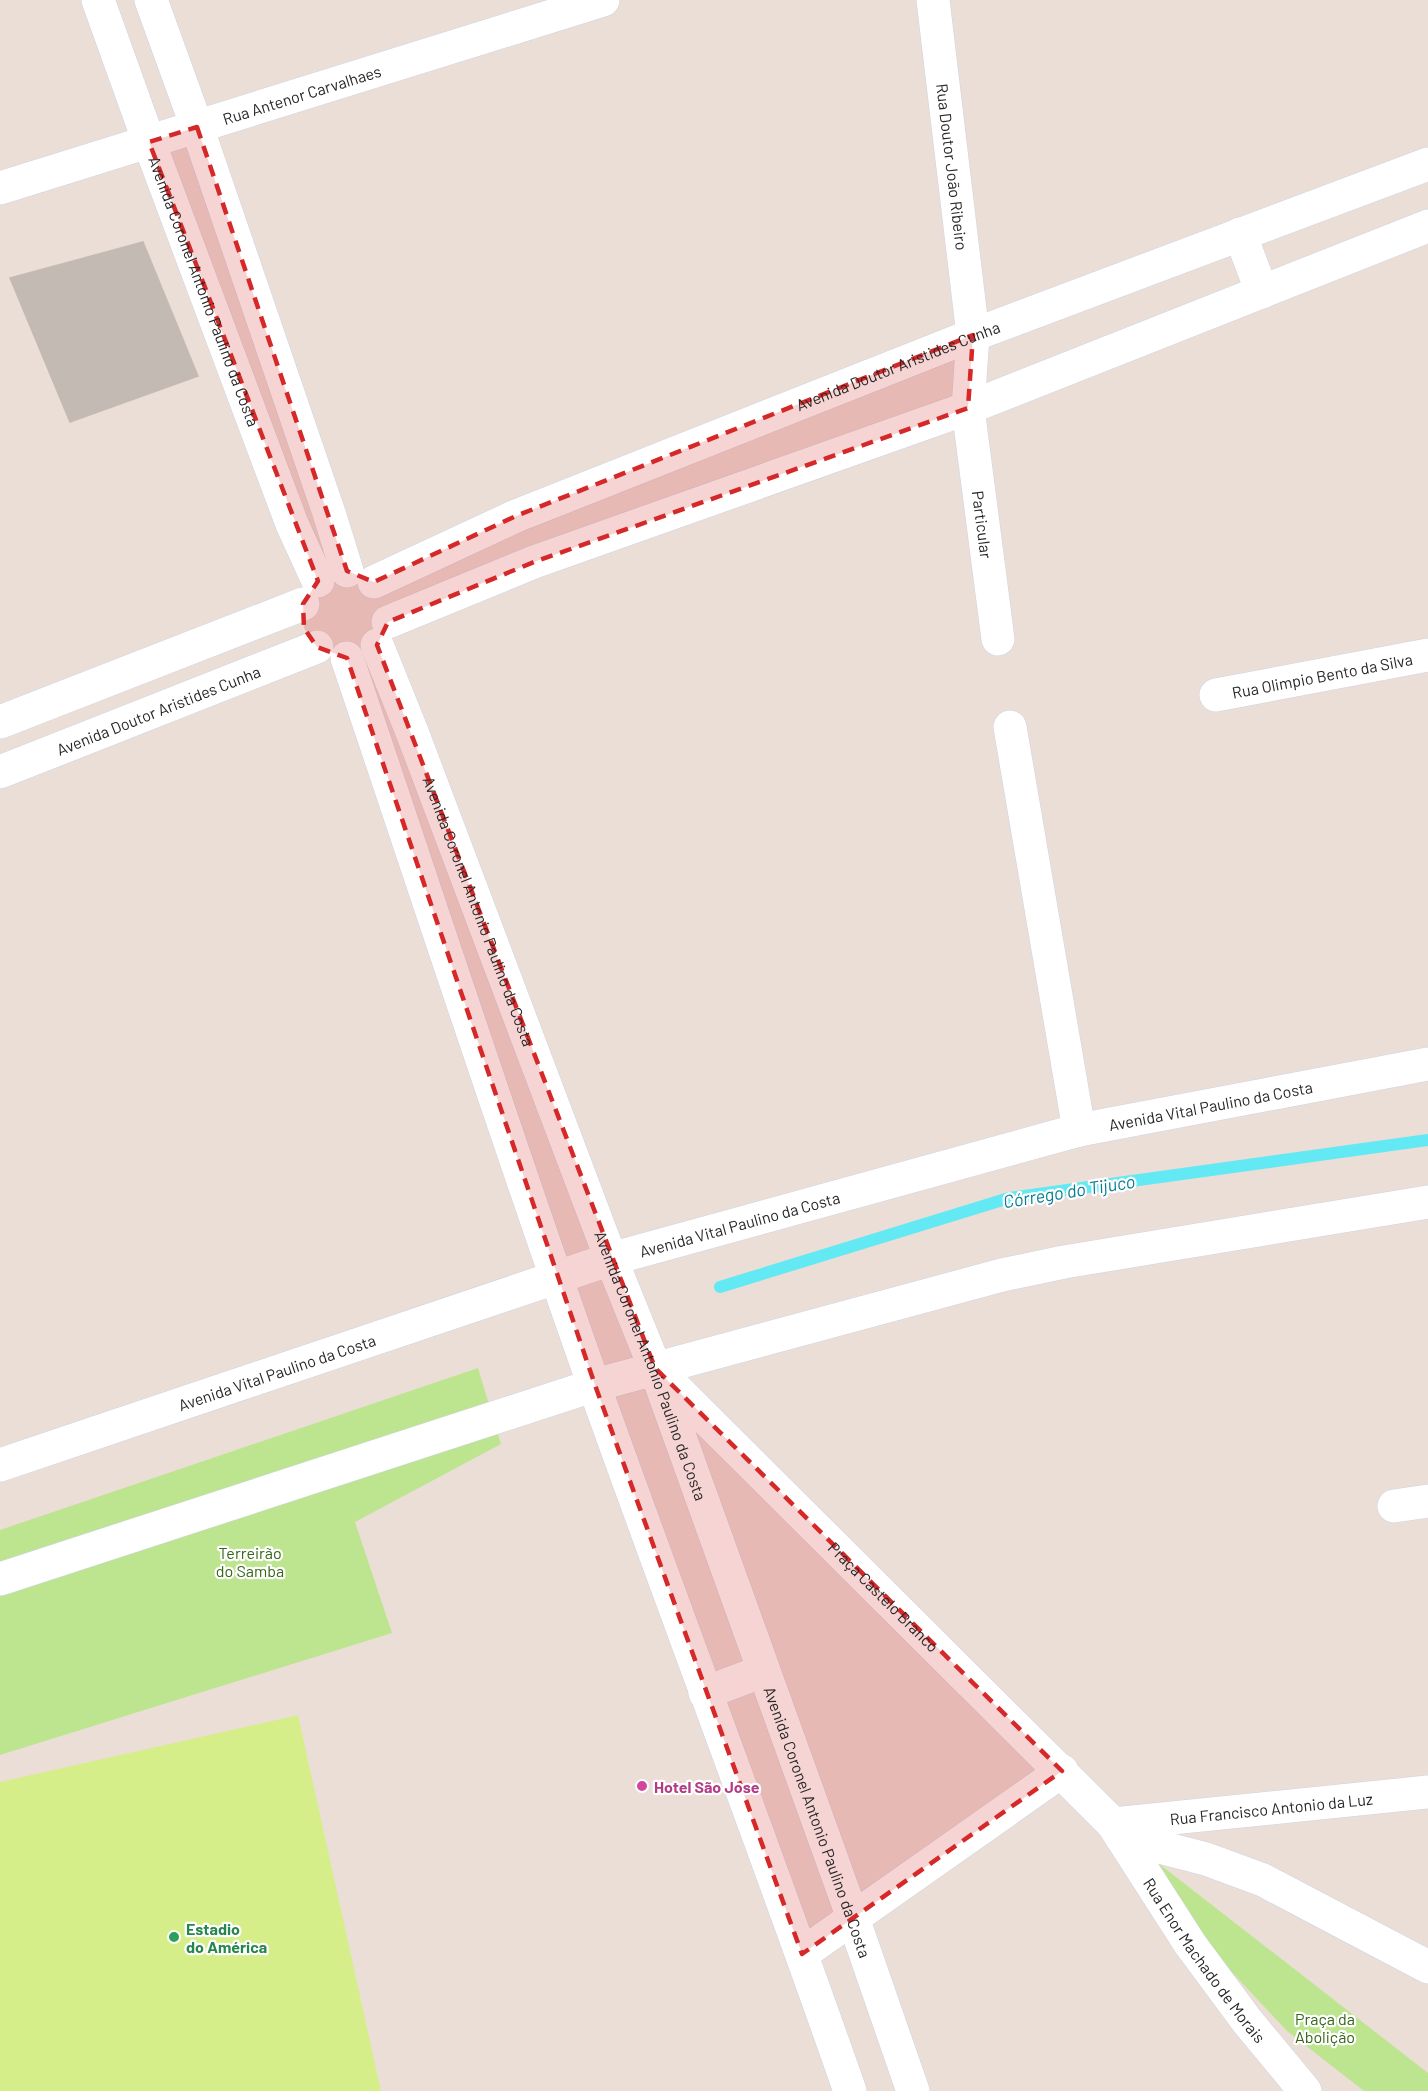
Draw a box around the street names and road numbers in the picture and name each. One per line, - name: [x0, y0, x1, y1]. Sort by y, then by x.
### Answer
- street label: Rua Antenor Carvalhaes: [220, 60, 383, 128]
- street label: Rua Doutor João Ribeiro: [934, 82, 972, 251]
- street label: Avenida Coronel Antonio Paulino da Costa: [146, 153, 264, 429]
- street label: Avenida Doutor Aristides Cunha: [793, 316, 1002, 414]
- street label: Particular: [969, 489, 997, 560]
- street label: Rua Olimpio Bento da Silva: [1230, 649, 1414, 701]
- street label: Avenida Doutor Aristides Cunha: [53, 661, 263, 758]
- street label: Avenida Coronel Antonio Paulino da Costa: [420, 773, 539, 1048]
- street label: Avenida Vital Paulino da Costa: [1107, 1077, 1314, 1134]
- street label: Avenida Vital Paulino da Costa: [637, 1187, 842, 1260]
- street label: Avenida Coronel Antonio Paulino da Costa: [592, 1228, 711, 1503]
- street label: Avenida Vital Paulino da Costa: [176, 1330, 378, 1414]
- street label: Praça Castelo Branco: [825, 1537, 943, 1655]
- street label: Avenida Coronel Antonio Paulino da Costa: [761, 1684, 875, 1960]
- street label: Rua Francisco Antonio da Luz: [1169, 1788, 1374, 1828]
- street label: Rua Enor Machado de Morais: [1140, 1874, 1270, 2046]

